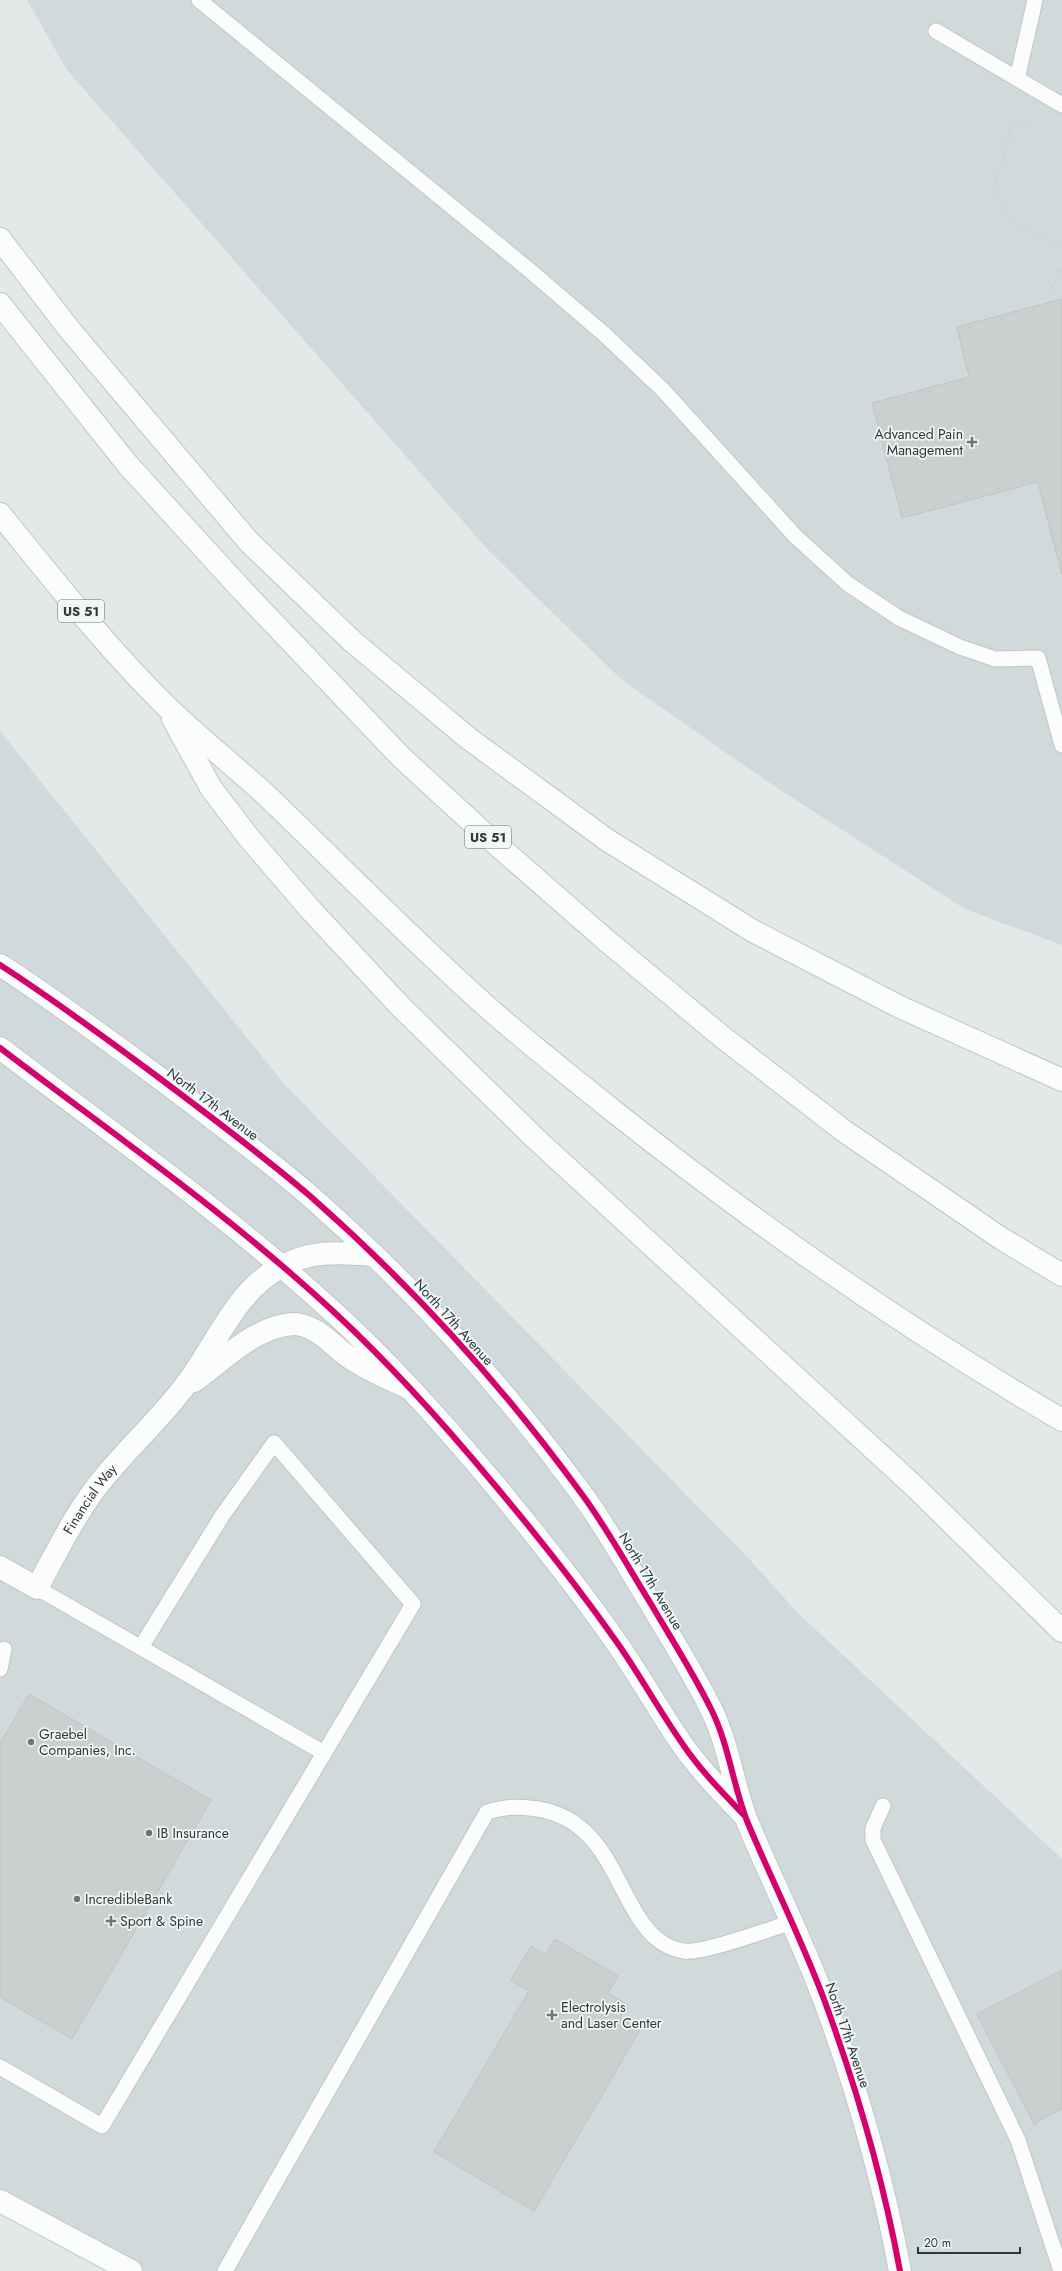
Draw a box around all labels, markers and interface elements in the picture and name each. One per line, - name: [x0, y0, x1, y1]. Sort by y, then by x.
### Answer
- place label: Advanced Pain Management: [874, 424, 964, 460]
- marker: Advanced Pain Management: [966, 436, 978, 448]
- road number: US 51: [58, 600, 104, 622]
- road number: US 51: [465, 826, 511, 848]
- street label: North 17th Avenue: [163, 1063, 263, 1145]
- street label: North 17th Avenue: [410, 1274, 498, 1370]
- street label: Financial Way: [58, 1459, 122, 1538]
- street label: North 17th Avenue: [614, 1529, 688, 1633]
- place label: Graebel Companies, Inc.: [39, 1724, 136, 1760]
- marker: Graebel Companies, Inc.: [26, 1737, 36, 1747]
- place label: IB Insurance: [157, 1823, 229, 1843]
- marker: IB Insurance: [144, 1828, 154, 1838]
- place label: IncredibleBank: [85, 1889, 173, 1909]
- marker: IncredibleBank: [72, 1894, 82, 1904]
- place label: Sport & Spine: [120, 1911, 203, 1931]
- marker: Sport & Spine: [105, 1915, 117, 1927]
- street label: North 17th Avenue: [821, 1980, 875, 2090]
- place label: Electrolysis and Laser Center: [561, 1997, 662, 2033]
- marker: Electrolysis and Laser Center: [546, 2009, 558, 2021]
- scale bar: [918, 2229, 1020, 2255]
- text: 20 m: [924, 2234, 951, 2252]

